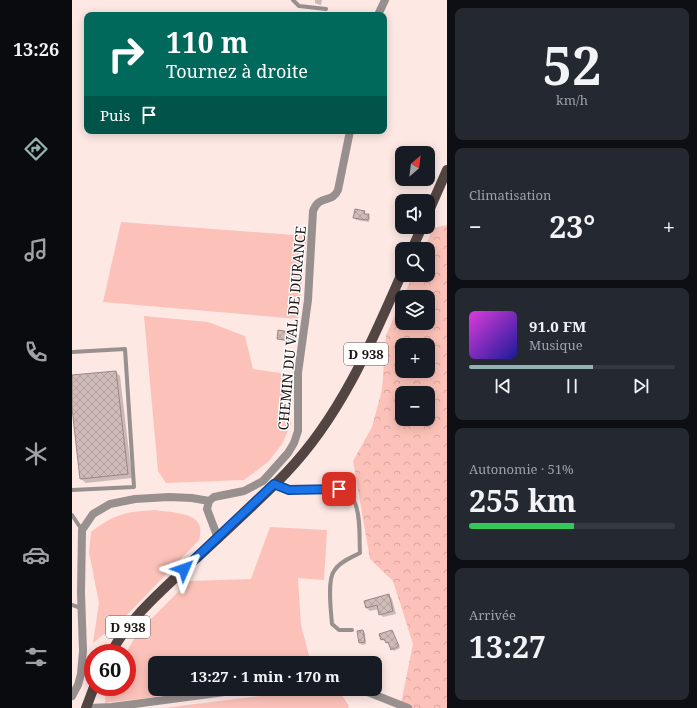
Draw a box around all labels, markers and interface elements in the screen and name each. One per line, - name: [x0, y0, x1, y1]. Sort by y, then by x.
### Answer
- text: 110 m: [166, 23, 248, 61]
- icon: right: [100, 28, 152, 80]
- text: 52: [543, 29, 601, 100]
- text: 13:26: [13, 37, 59, 61]
- text: Tournez à droite: [166, 59, 308, 83]
- text: km/h: [556, 91, 588, 109]
- icon: arrive: [138, 104, 160, 126]
- text: Puis: [100, 105, 130, 125]
- icon: directions: [22, 135, 50, 163]
- north arrow: [395, 146, 435, 186]
- map controls: [395, 146, 435, 426]
- text: Climatisation: [469, 186, 551, 204]
- button: sound: [395, 194, 435, 234]
- text: 23°: [549, 206, 595, 247]
- text: −: [469, 211, 482, 241]
- text: +: [663, 211, 675, 241]
- street label: CHEMIN DU VAL DE DURANCE: [273, 225, 310, 431]
- icon: music: [22, 236, 50, 264]
- button: search: [395, 242, 435, 282]
- button: layers: [395, 290, 435, 330]
- text: 91.0 FM: [529, 316, 586, 336]
- text: Musique: [529, 336, 583, 354]
- icon: phone: [22, 338, 50, 366]
- button: +: [395, 338, 435, 378]
- road number: D 938: [344, 343, 388, 365]
- icon: previous: [492, 375, 514, 397]
- icon: pause: [561, 375, 583, 397]
- icon: next: [630, 375, 652, 397]
- button: −: [395, 386, 435, 426]
- icon: climate: [22, 440, 50, 468]
- text: Autonomie · 51%: [469, 460, 574, 478]
- pin: [322, 472, 356, 506]
- icon: arrive: [328, 478, 350, 500]
- text: 255 km: [469, 480, 576, 521]
- icon: car: [22, 541, 50, 569]
- position arrow: [163, 548, 205, 590]
- text: Arrivée: [469, 606, 516, 624]
- road number: D 938: [106, 616, 150, 638]
- text: 13:27: [469, 626, 546, 667]
- icon: filters: [22, 643, 50, 671]
- speed limit sign: 60: [84, 644, 136, 696]
- text: 13:27 · 1 min · 170 m: [190, 666, 340, 686]

